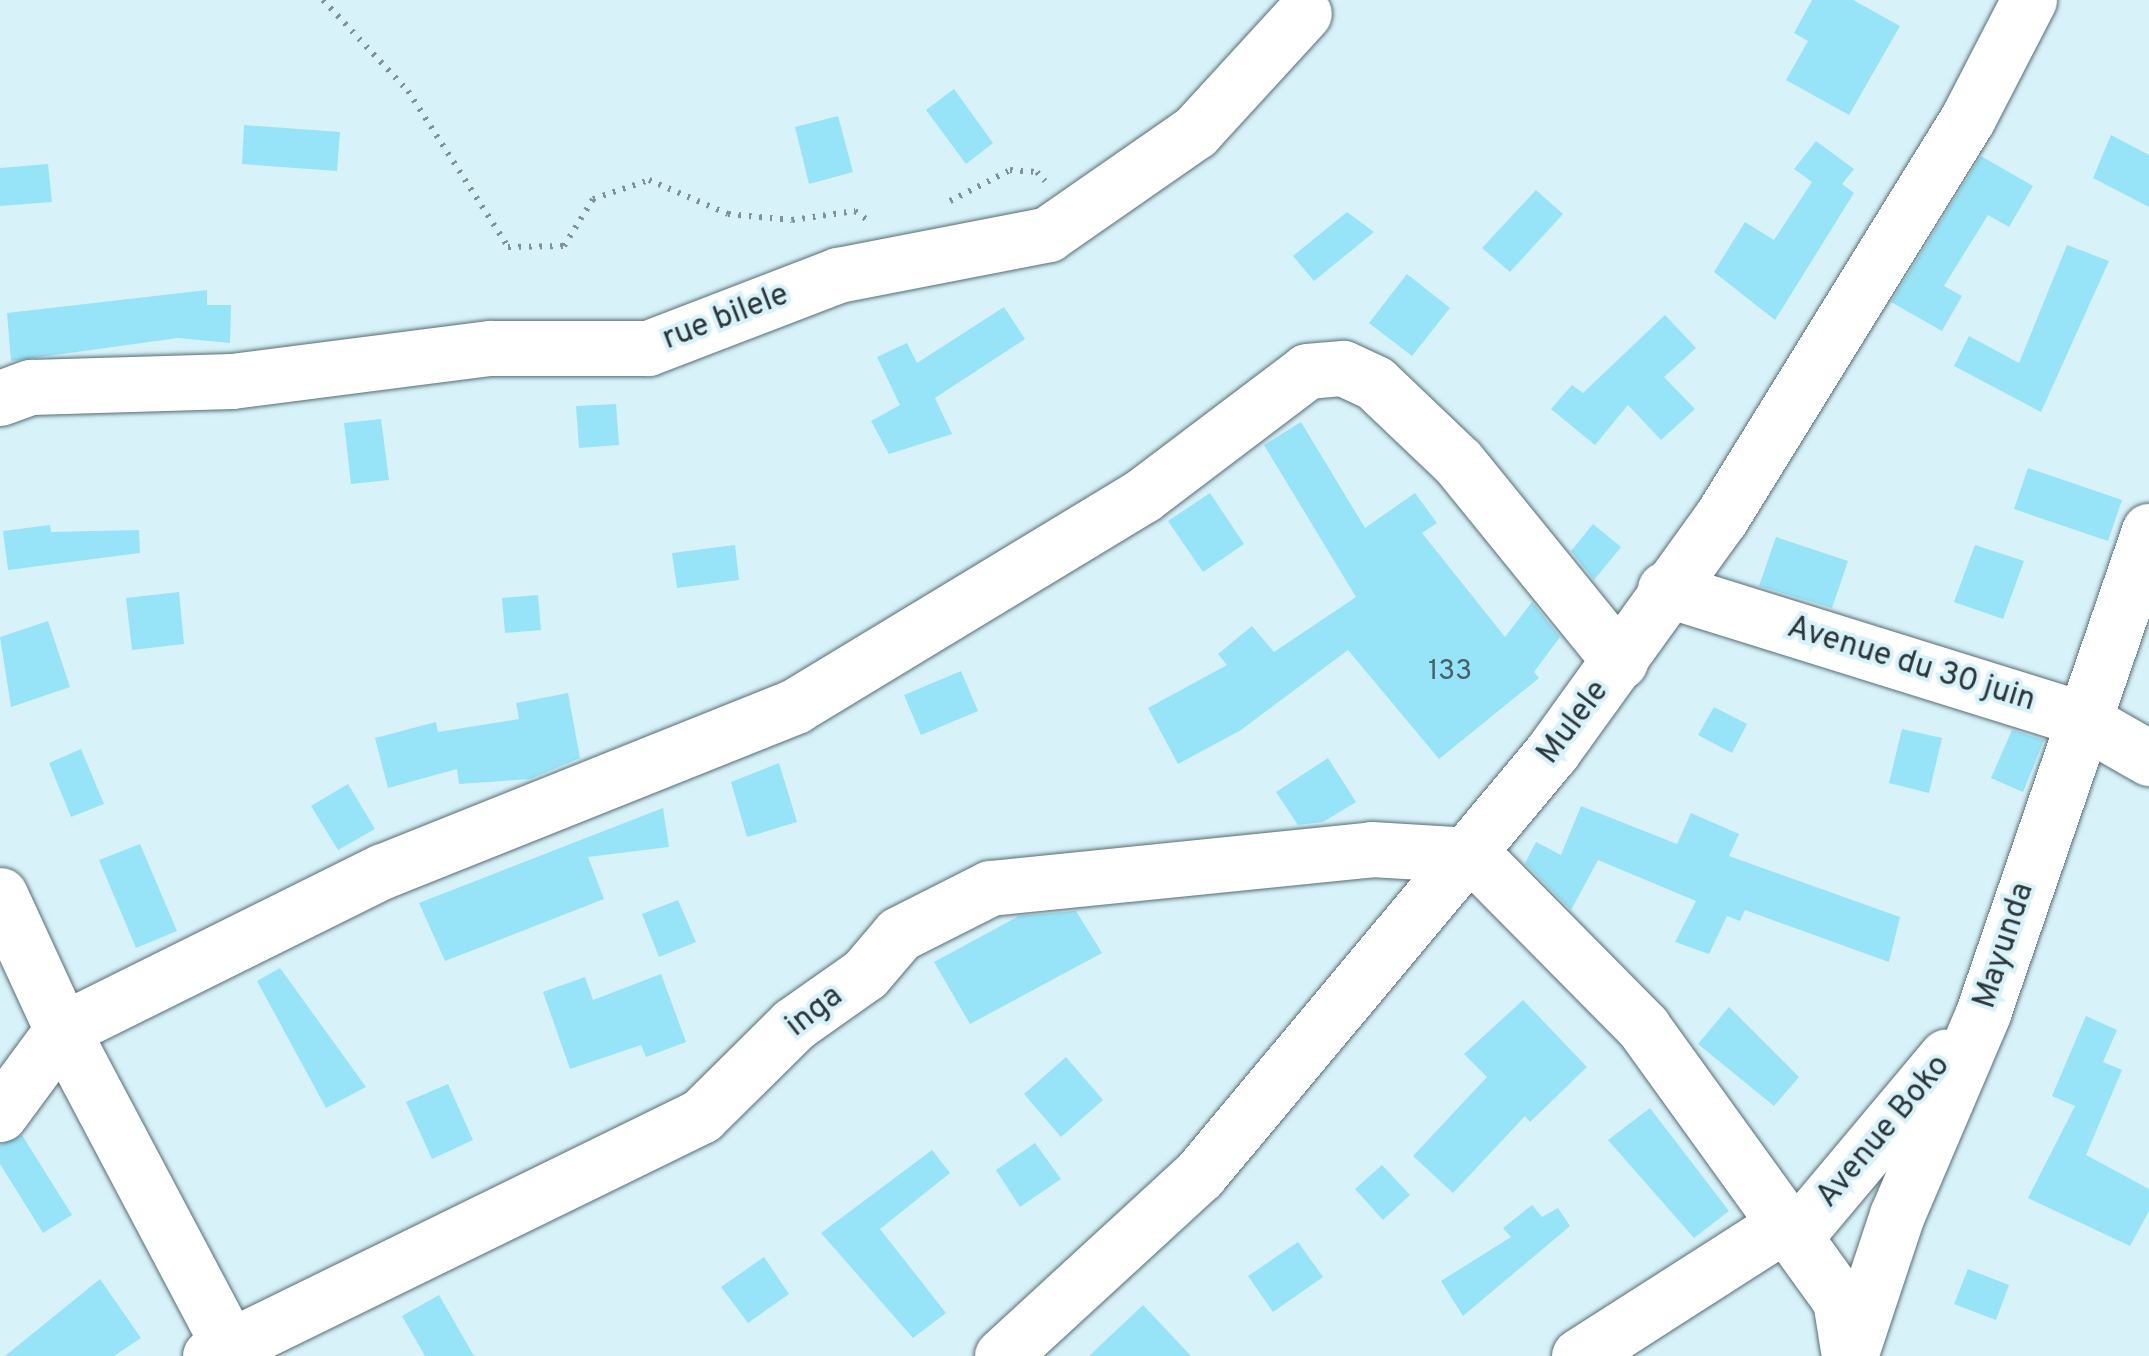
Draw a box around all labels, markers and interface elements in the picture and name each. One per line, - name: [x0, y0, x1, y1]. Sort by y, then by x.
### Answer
- street label: rue bilele: [657, 276, 795, 360]
- street label: Avenue du 30 juin: [1782, 609, 2040, 721]
- house number: 133: [1428, 655, 1472, 689]
- street label: Mulele: [1530, 674, 1618, 772]
- street label: Mayunda: [1967, 878, 2043, 1014]
- street label: inga: [779, 978, 851, 1046]
- street label: Avenue Boko: [1809, 1048, 1959, 1216]

